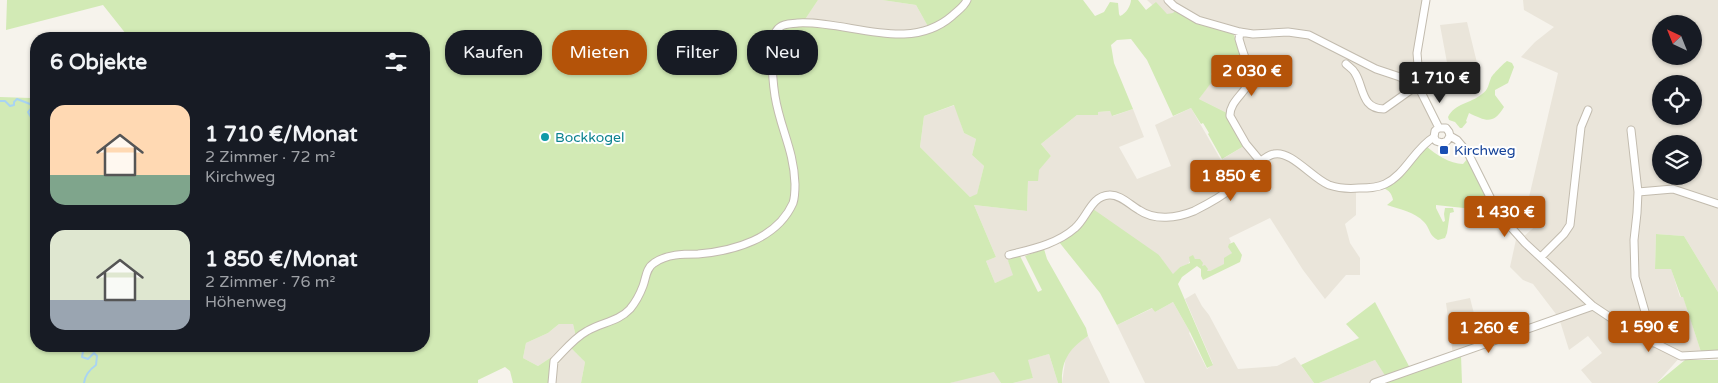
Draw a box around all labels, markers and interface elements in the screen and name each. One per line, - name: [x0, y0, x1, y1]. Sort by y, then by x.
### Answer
- north arrow: [1652, 15, 1702, 65]
- map controls: [1652, 15, 1702, 185]
- chip: Kaufen: [445, 30, 542, 75]
- chip: Mieten: [552, 30, 647, 75]
- chip: Filter: [657, 30, 737, 75]
- chip: Neu: [747, 30, 818, 75]
- icon: filters: [382, 48, 410, 76]
- text: 6 Objekte: [50, 50, 147, 75]
- pin: 2 030 €: [1206, 54, 1298, 97]
- text: 2 030 €: [1222, 61, 1282, 81]
- pin: 1 710 €: [1394, 62, 1486, 104]
- text: 1 710 €: [1410, 68, 1470, 88]
- button: locate: [1652, 75, 1702, 125]
- text: 1 710 €/Monat: [205, 122, 357, 147]
- icon: home: [90, 125, 150, 185]
- place label: Bockkogel: [555, 129, 625, 146]
- marker: Bockkogel: [539, 131, 551, 143]
- button: layers: [1652, 135, 1702, 185]
- place label: Kirchweg: [1454, 142, 1516, 159]
- marker: Kirchweg: [1438, 144, 1450, 156]
- text: 2 Zimmer · 72 m²: [205, 147, 335, 167]
- pin: 1 850 €: [1185, 160, 1277, 202]
- text: 1 850 €: [1201, 166, 1261, 186]
- text: Kirchweg: [205, 167, 275, 187]
- pin: 1 430 €: [1459, 196, 1551, 238]
- text: 1 430 €: [1475, 202, 1535, 222]
- text: 1 850 €/Monat: [205, 247, 357, 272]
- icon: home: [90, 250, 150, 310]
- text: 2 Zimmer · 76 m²: [205, 272, 335, 292]
- text: Höhenweg: [205, 292, 287, 312]
- pin: 1 590 €: [1603, 310, 1695, 353]
- pin: 1 260 €: [1443, 312, 1535, 354]
- text: 1 590 €: [1619, 317, 1679, 337]
- text: 1 260 €: [1459, 318, 1519, 338]

